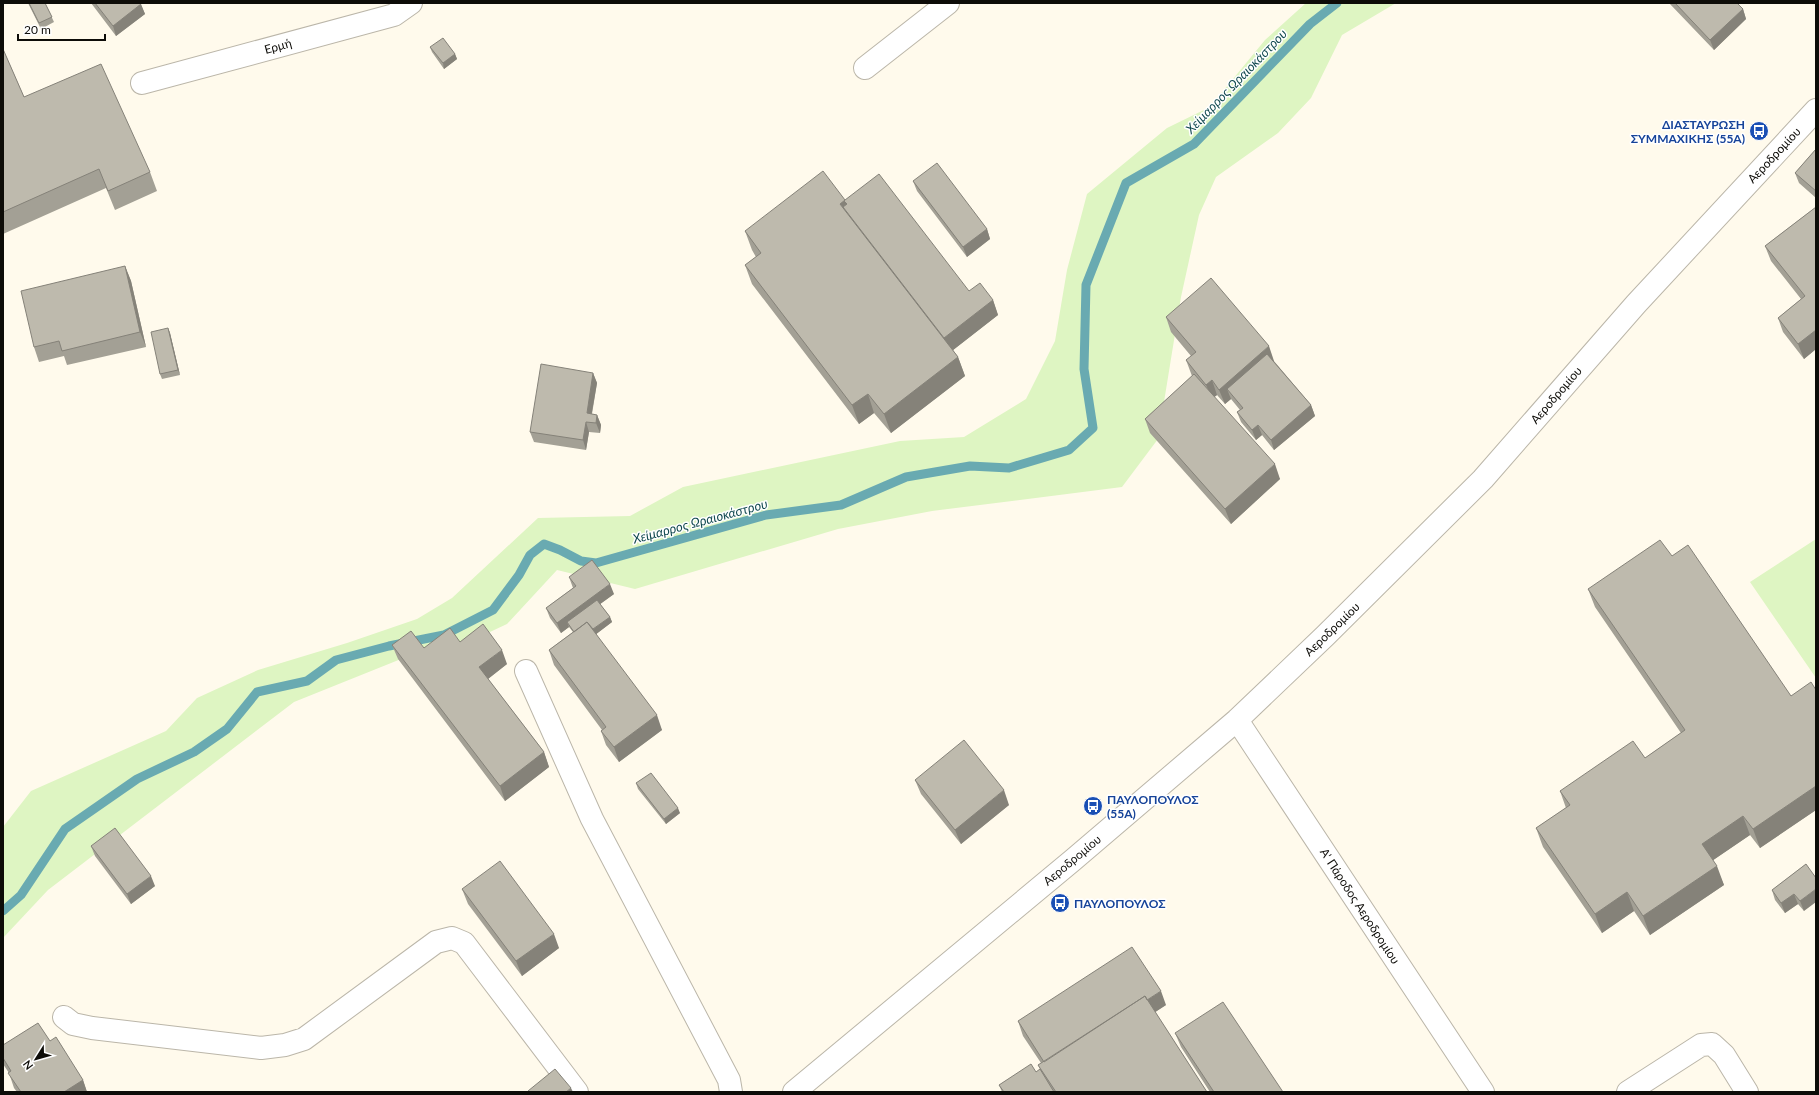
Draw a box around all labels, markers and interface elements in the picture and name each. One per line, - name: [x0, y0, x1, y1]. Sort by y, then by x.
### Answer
- scale bar: [18, 16, 105, 42]
- text: 20 m: [24, 22, 51, 37]
- water label: Χείμαρρος Ωραιοκάστρου: [1181, 25, 1290, 137]
- street label: Ερμή: [263, 35, 293, 57]
- place label: ΔΙΑΣΤΑΥΡΩΣΗ ΣΥΜΜΑΧΙΚΗΣ (55Α): [1631, 117, 1745, 146]
- bus stop icon: ΔΙΑΣΤΑΥΡΩΣΗ ΣΥΜΜΑΧΙΚΗΣ (55Α): [1748, 120, 1770, 142]
- street label: Αεροδρομίου: [1744, 124, 1804, 186]
- street label: Αεροδρομίου: [1527, 363, 1585, 427]
- water label: Χείμαρρος Ωραιοκάστρου: [630, 495, 769, 547]
- street label: Αεροδρομίου: [1301, 599, 1363, 659]
- place label: ΠΑΥΛΟΠΟΥΛΟΣ (55Α): [1107, 792, 1199, 821]
- bus stop icon: ΠΑΥΛΟΠΟΥΛΟΣ (55Α): [1082, 795, 1104, 817]
- street label: Αεροδρομίου: [1040, 831, 1104, 889]
- street label: Α' Πάροδος Αεροδρομίου: [1317, 845, 1403, 967]
- bus stop icon: ΠΑΥΛΟΠΟΥΛΟΣ: [1049, 892, 1071, 914]
- place label: ΠΑΥΛΟΠΟΥΛΟΣ: [1074, 896, 1166, 911]
- north arrow: [16, 1039, 56, 1079]
- text: N: [20, 1058, 35, 1073]

